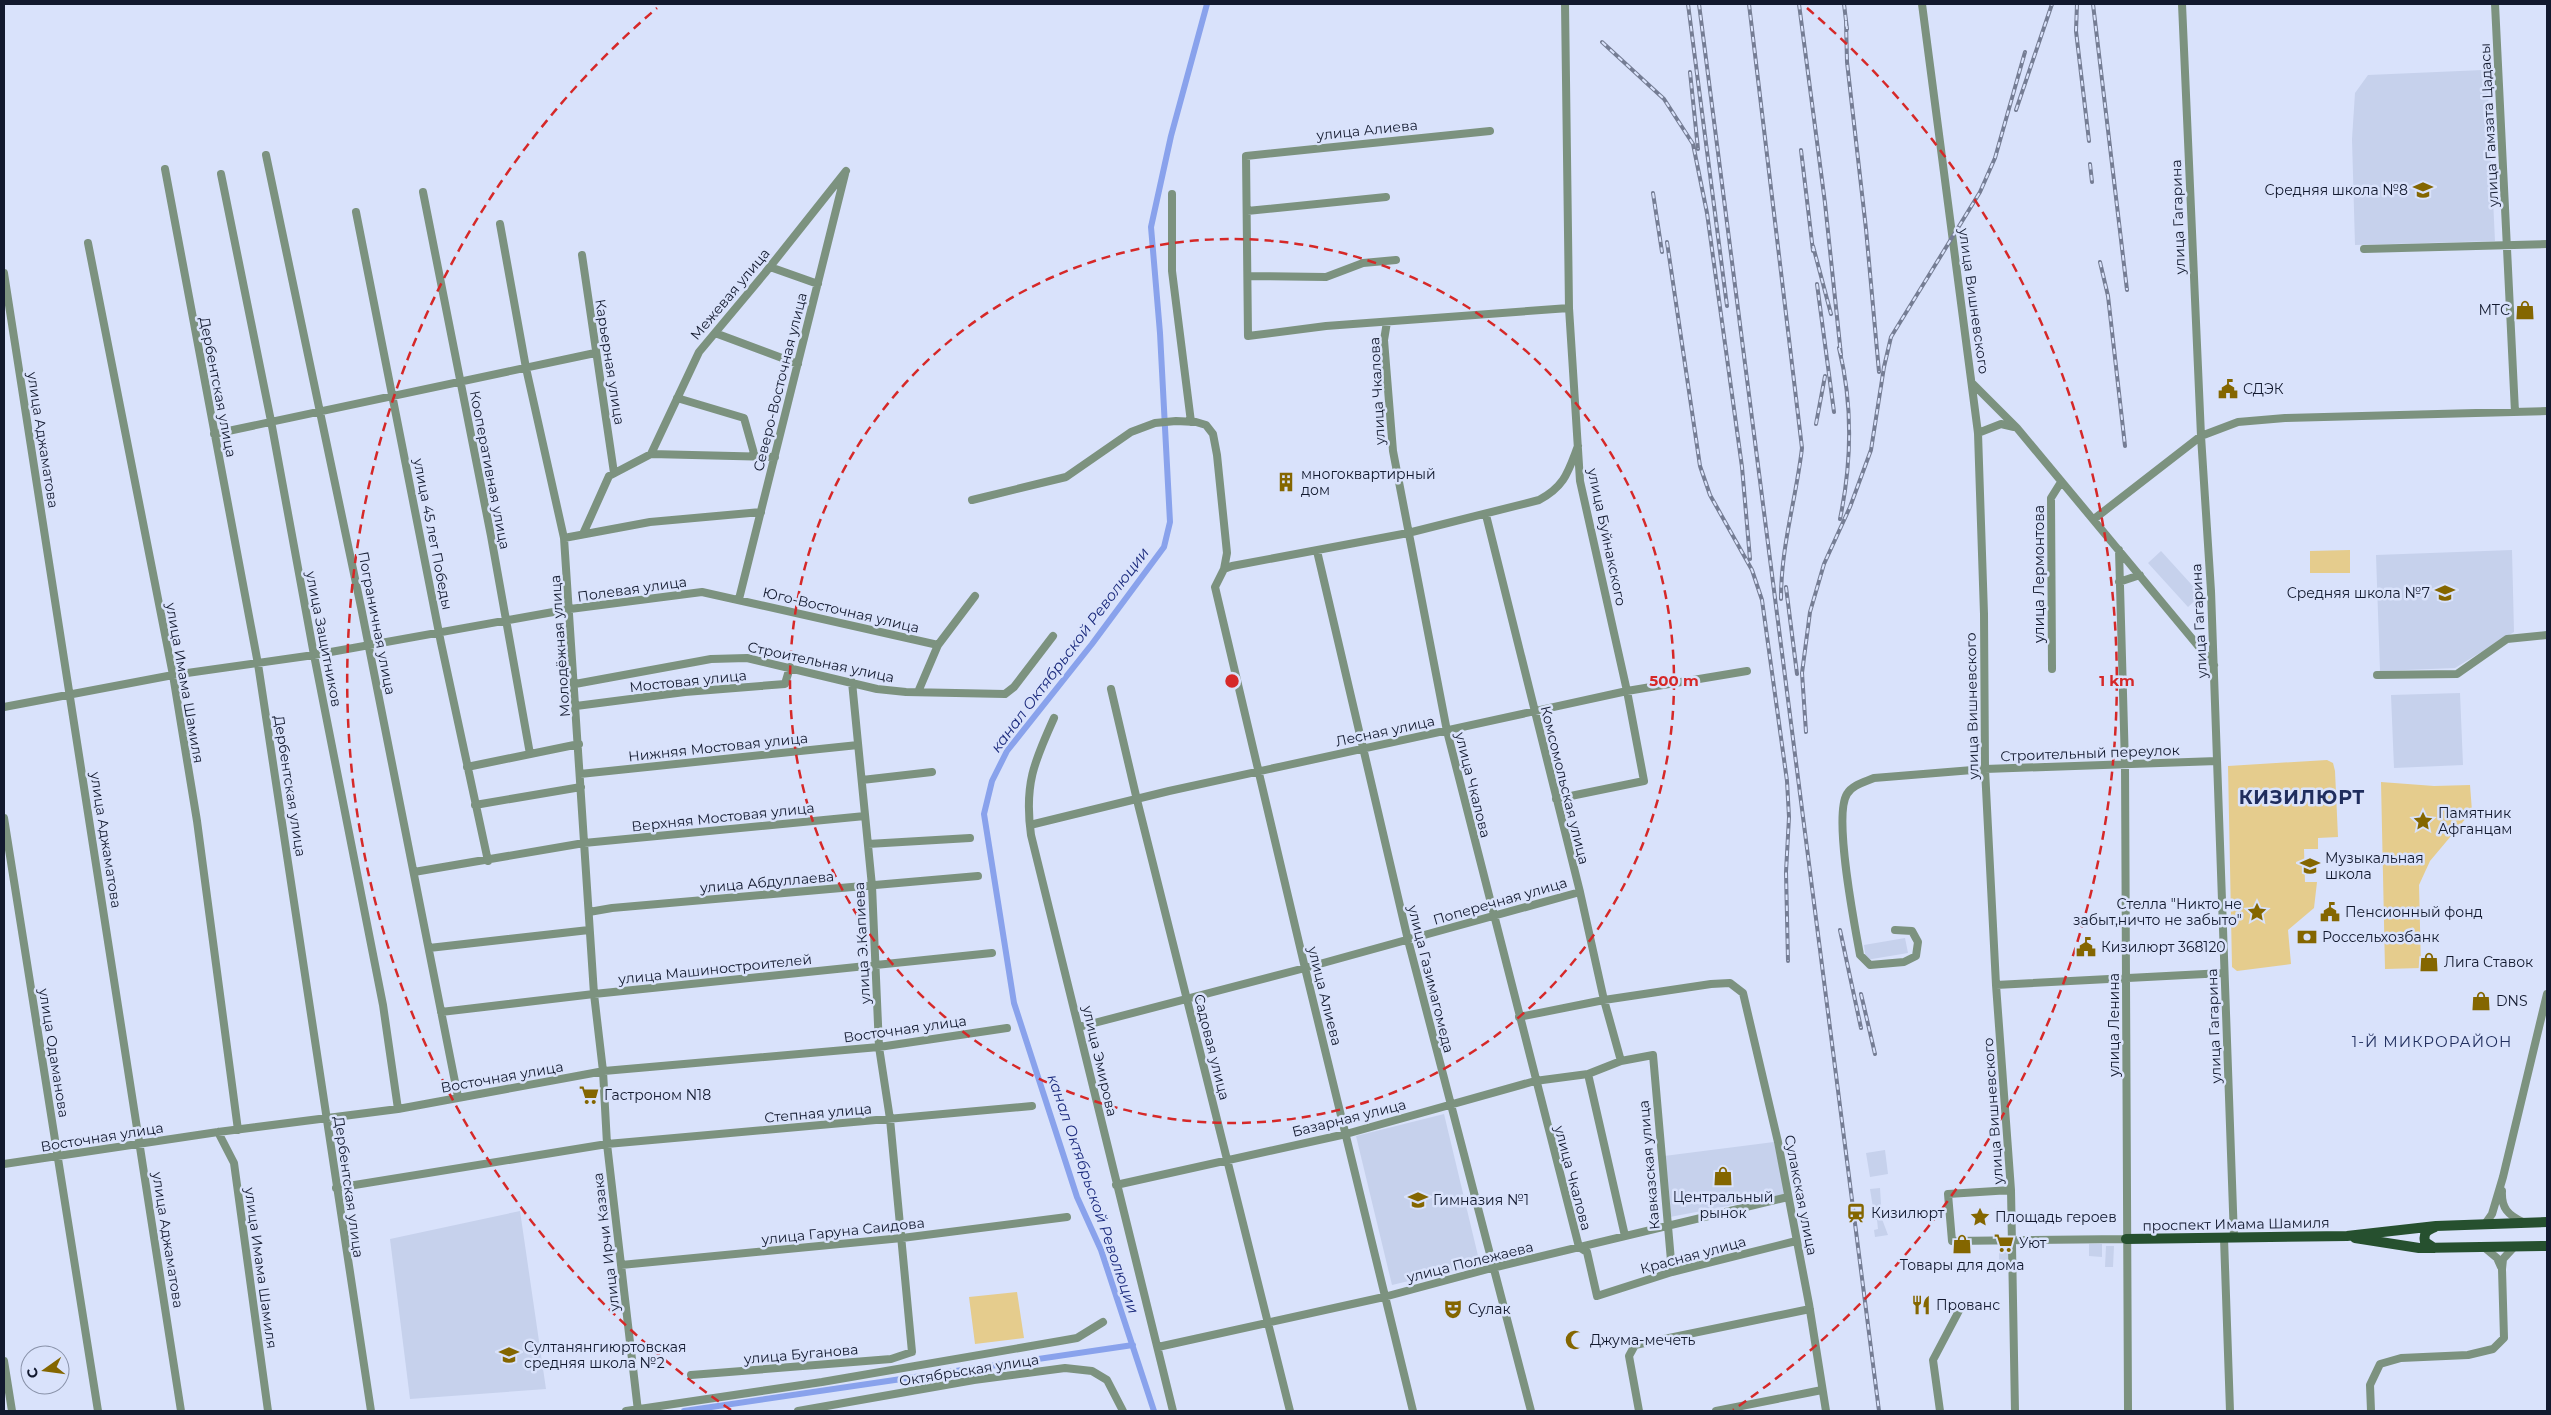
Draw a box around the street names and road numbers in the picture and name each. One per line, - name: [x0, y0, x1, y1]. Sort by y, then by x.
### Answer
- street label: улица Гамзата Цадасы: [2476, 43, 2502, 208]
- street label: улица Алиева: [1315, 116, 1418, 144]
- street label: улица Гагарина: [2167, 159, 2189, 276]
- street label: улица Вишневского: [1955, 226, 1993, 375]
- street label: Межевая улица: [686, 244, 774, 344]
- street label: Северо-Восточная улица: [749, 291, 811, 473]
- street label: Карьерная улица: [591, 298, 629, 426]
- street label: Дербентская улица: [196, 315, 240, 459]
- street label: улица Чкалова: [1365, 337, 1389, 446]
- street label: улица Аджаматова: [23, 370, 63, 509]
- street label: Кооперативная улица: [466, 389, 514, 551]
- street label: улица 45 лет Победы: [409, 456, 457, 611]
- street label: улица Буйнакского: [1583, 466, 1630, 608]
- street label: улица Лермонтова: [2030, 505, 2048, 644]
- street label: Пограничная улица: [354, 550, 400, 696]
- street label: улица Гагарина: [2187, 563, 2211, 680]
- street label: улица Защитников: [302, 569, 346, 708]
- street label: Полевая улица: [576, 572, 688, 606]
- street label: Молодёжная улица: [546, 574, 574, 718]
- street label: Юго-Восточная улица: [761, 583, 921, 637]
- street label: улица Имама Шамиля: [162, 600, 208, 765]
- street label: улица Вишневского: [1962, 632, 1982, 781]
- street label: Строительная улица: [746, 638, 896, 686]
- street label: Мостовая улица: [628, 666, 748, 696]
- street label: Комсомольская улица: [1537, 704, 1593, 866]
- street label: Лесная улица: [1334, 712, 1436, 750]
- street label: Дербентская улица: [270, 714, 310, 858]
- street label: Нижняя Мостовая улица: [627, 729, 809, 765]
- street label: улица Чкалова: [1451, 729, 1495, 840]
- street label: Строительный переулок: [2000, 741, 2180, 765]
- street label: улица Аджаматова: [86, 770, 126, 909]
- street label: Верхняя Мостовая улица: [631, 798, 815, 836]
- street label: улица Абдуллаева: [698, 867, 835, 897]
- street label: Поперечная улица: [1431, 873, 1569, 929]
- street label: улица Э.Капиева: [850, 882, 874, 1005]
- street label: улица Газимагомеда: [1404, 902, 1458, 1055]
- street label: улица Алиева: [1304, 944, 1346, 1047]
- street label: улица Машиностроителей: [616, 950, 813, 988]
- street label: улица Гагарина: [2203, 968, 2225, 1085]
- street label: улица Ленина: [2105, 973, 2123, 1078]
- street label: улица Одаманова: [35, 986, 73, 1119]
- street label: Садовая улица: [1190, 992, 1234, 1102]
- street label: улица Эмирова: [1078, 1003, 1121, 1118]
- street label: Восточная улица: [842, 1011, 968, 1047]
- street label: улица Вишневского: [1979, 1037, 2007, 1186]
- street label: Восточная улица: [439, 1057, 565, 1097]
- street label: Базарная улица: [1290, 1095, 1408, 1141]
- street label: Степная улица: [764, 1099, 872, 1127]
- street label: Кавказская улица: [1634, 1100, 1664, 1230]
- street label: Дербентская улица: [330, 1115, 368, 1259]
- street label: Восточная улица: [39, 1118, 165, 1156]
- street label: улица Чкалова: [1550, 1123, 1596, 1232]
- street label: Сулакская улица: [1780, 1133, 1822, 1257]
- street label: улица Аджаматова: [148, 1170, 188, 1309]
- street label: улица Ирчи Казака: [589, 1172, 624, 1313]
- street label: улица Имама Шамиля: [241, 1185, 281, 1350]
- street label: улица Гаруна Саидова: [759, 1213, 926, 1249]
- street label: проспект Имама Шамиля: [2142, 1213, 2330, 1235]
- street label: Красная улица: [1638, 1232, 1748, 1278]
- street label: улица Полежаева: [1404, 1238, 1535, 1287]
- street label: улица Буганова: [742, 1340, 859, 1368]
- street label: Октябрьская улица: [898, 1350, 1040, 1390]

